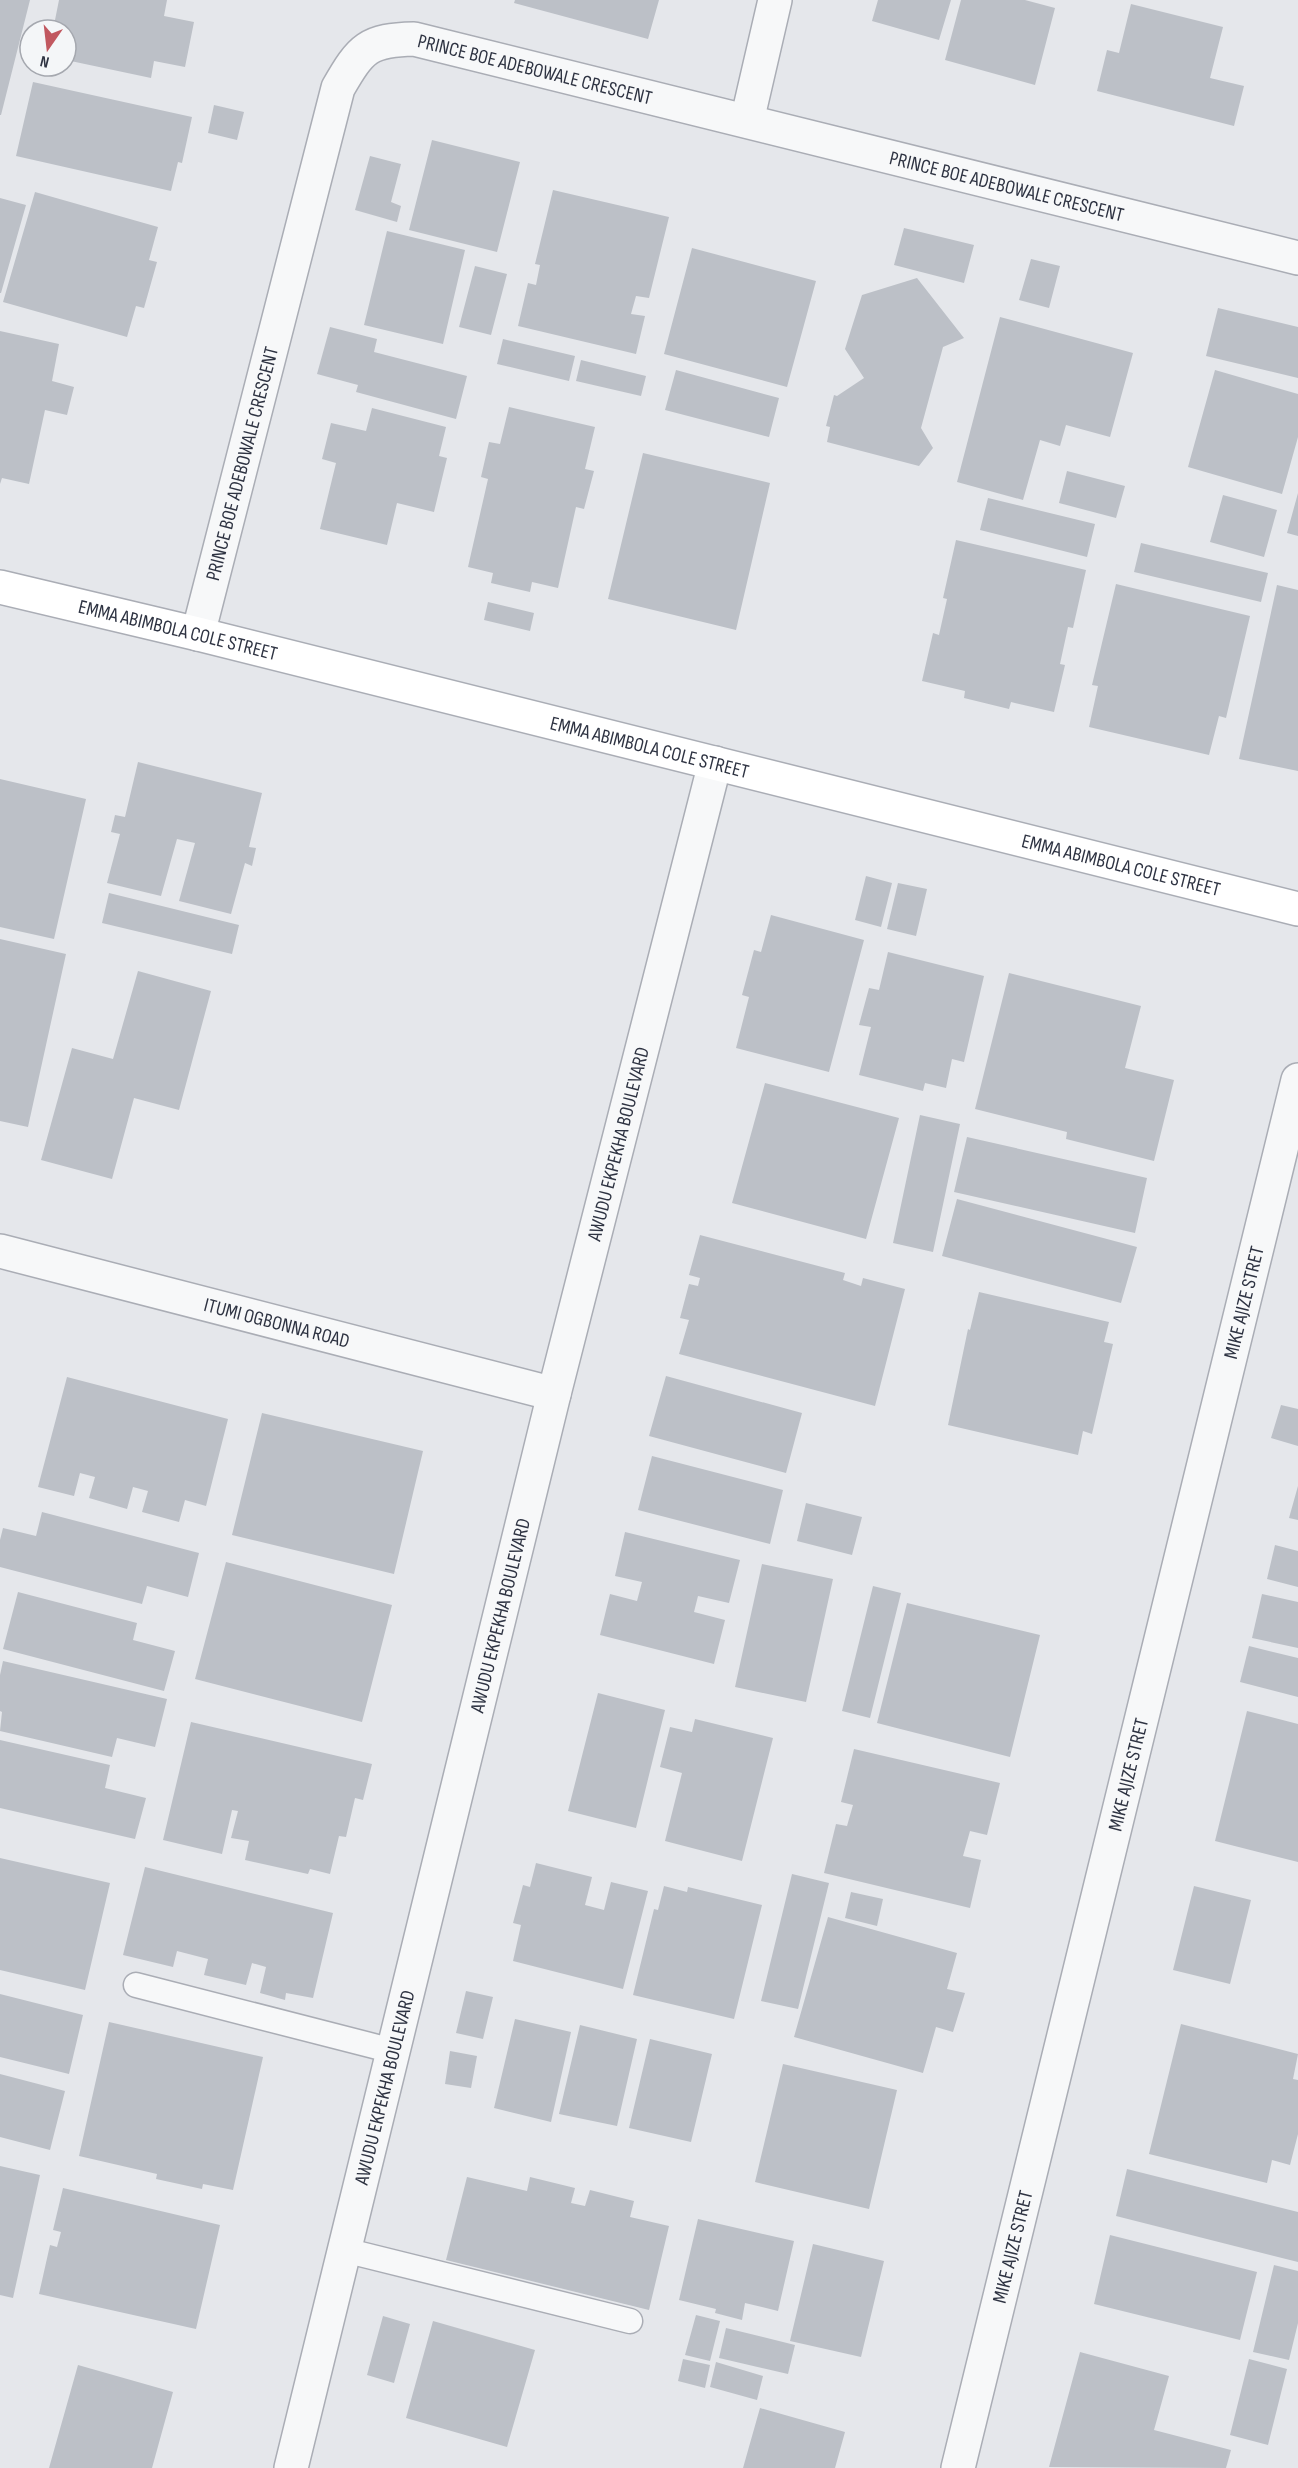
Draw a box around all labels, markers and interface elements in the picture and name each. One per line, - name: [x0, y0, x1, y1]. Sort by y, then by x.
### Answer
- north arrow: [18, 18, 78, 78]
- street label: PRINCE BOE ADEBOWALE CRESCENT: [415, 29, 655, 111]
- text: N: [38, 51, 51, 71]
- street label: PRINCE BOE ADEBOWALE CRESCENT: [887, 146, 1126, 227]
- street label: PRINCE BOE ADEBOWALE CRESCENT: [201, 344, 284, 583]
- street label: EMMA ABIMBOLA COLE STREET: [76, 595, 280, 666]
- street label: EMMA ABIMBOLA COLE STREET: [547, 711, 751, 784]
- street label: EMMA ABIMBOLA COLE STREET: [1019, 829, 1223, 902]
- street label: AWUDU EKPEKHA BOULEVARD: [582, 1045, 655, 1244]
- street label: MIKE AJIZE STRET: [1219, 1244, 1270, 1362]
- street label: ITUMI OGBONNA ROAD: [201, 1293, 352, 1354]
- street label: AWUDU EKPEKHA BOULEVARD: [465, 1516, 536, 1716]
- street label: MIKE AJIZE STRET: [1103, 1716, 1154, 1834]
- street label: AWUDU EKPEKHA BOULEVARD: [350, 1988, 421, 2188]
- street label: MIKE AJIZE STRET: [988, 2188, 1039, 2306]

